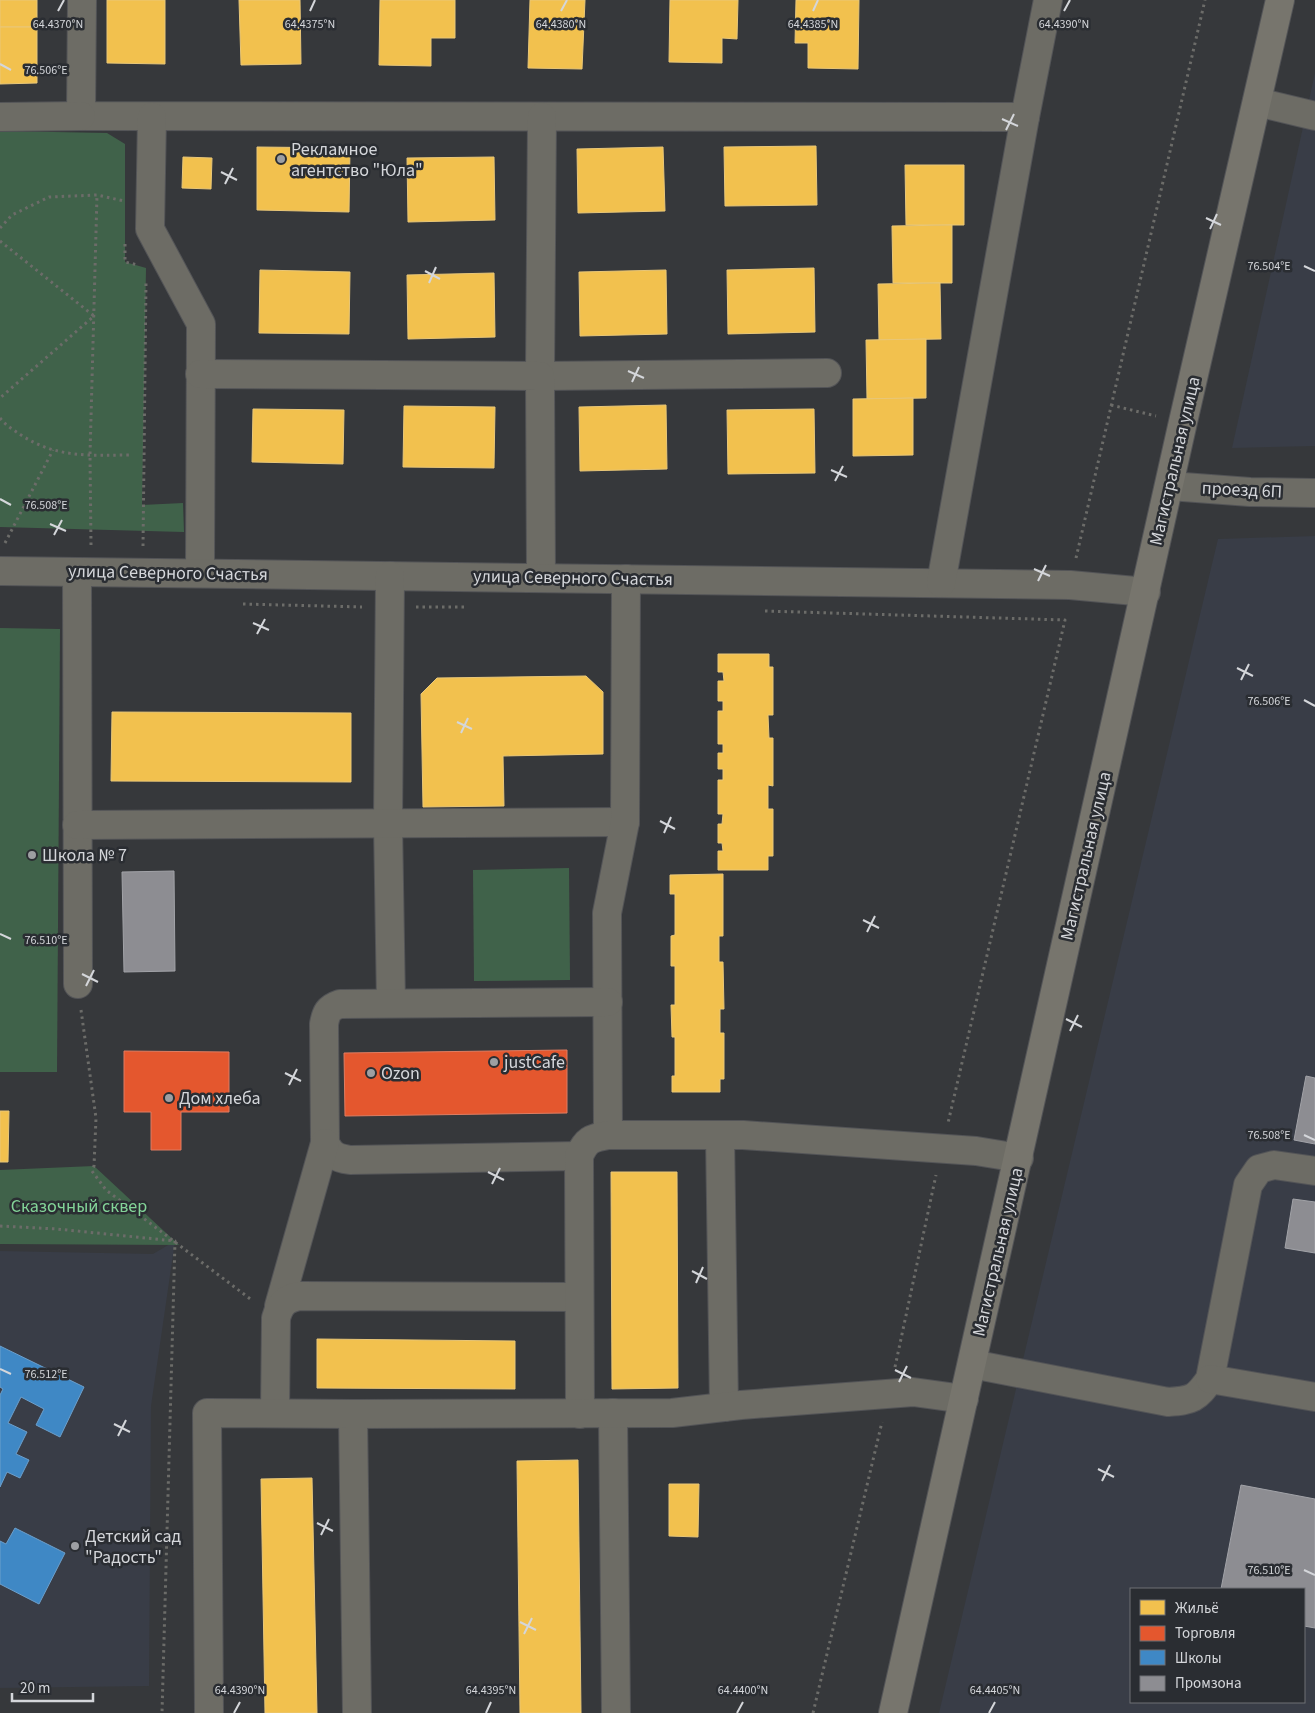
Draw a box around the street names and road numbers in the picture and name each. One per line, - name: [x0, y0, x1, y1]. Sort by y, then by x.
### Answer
- street label: Магистральная улица: [1143, 374, 1207, 548]
- street label: проезд 6П: [1201, 475, 1283, 505]
- street label: улица Северного Счастья: [68, 559, 268, 587]
- street label: улица Северного Счастья: [473, 564, 673, 592]
- street label: Магистральная улица: [1054, 769, 1118, 943]
- street label: Магистральная улица: [966, 1165, 1030, 1339]

